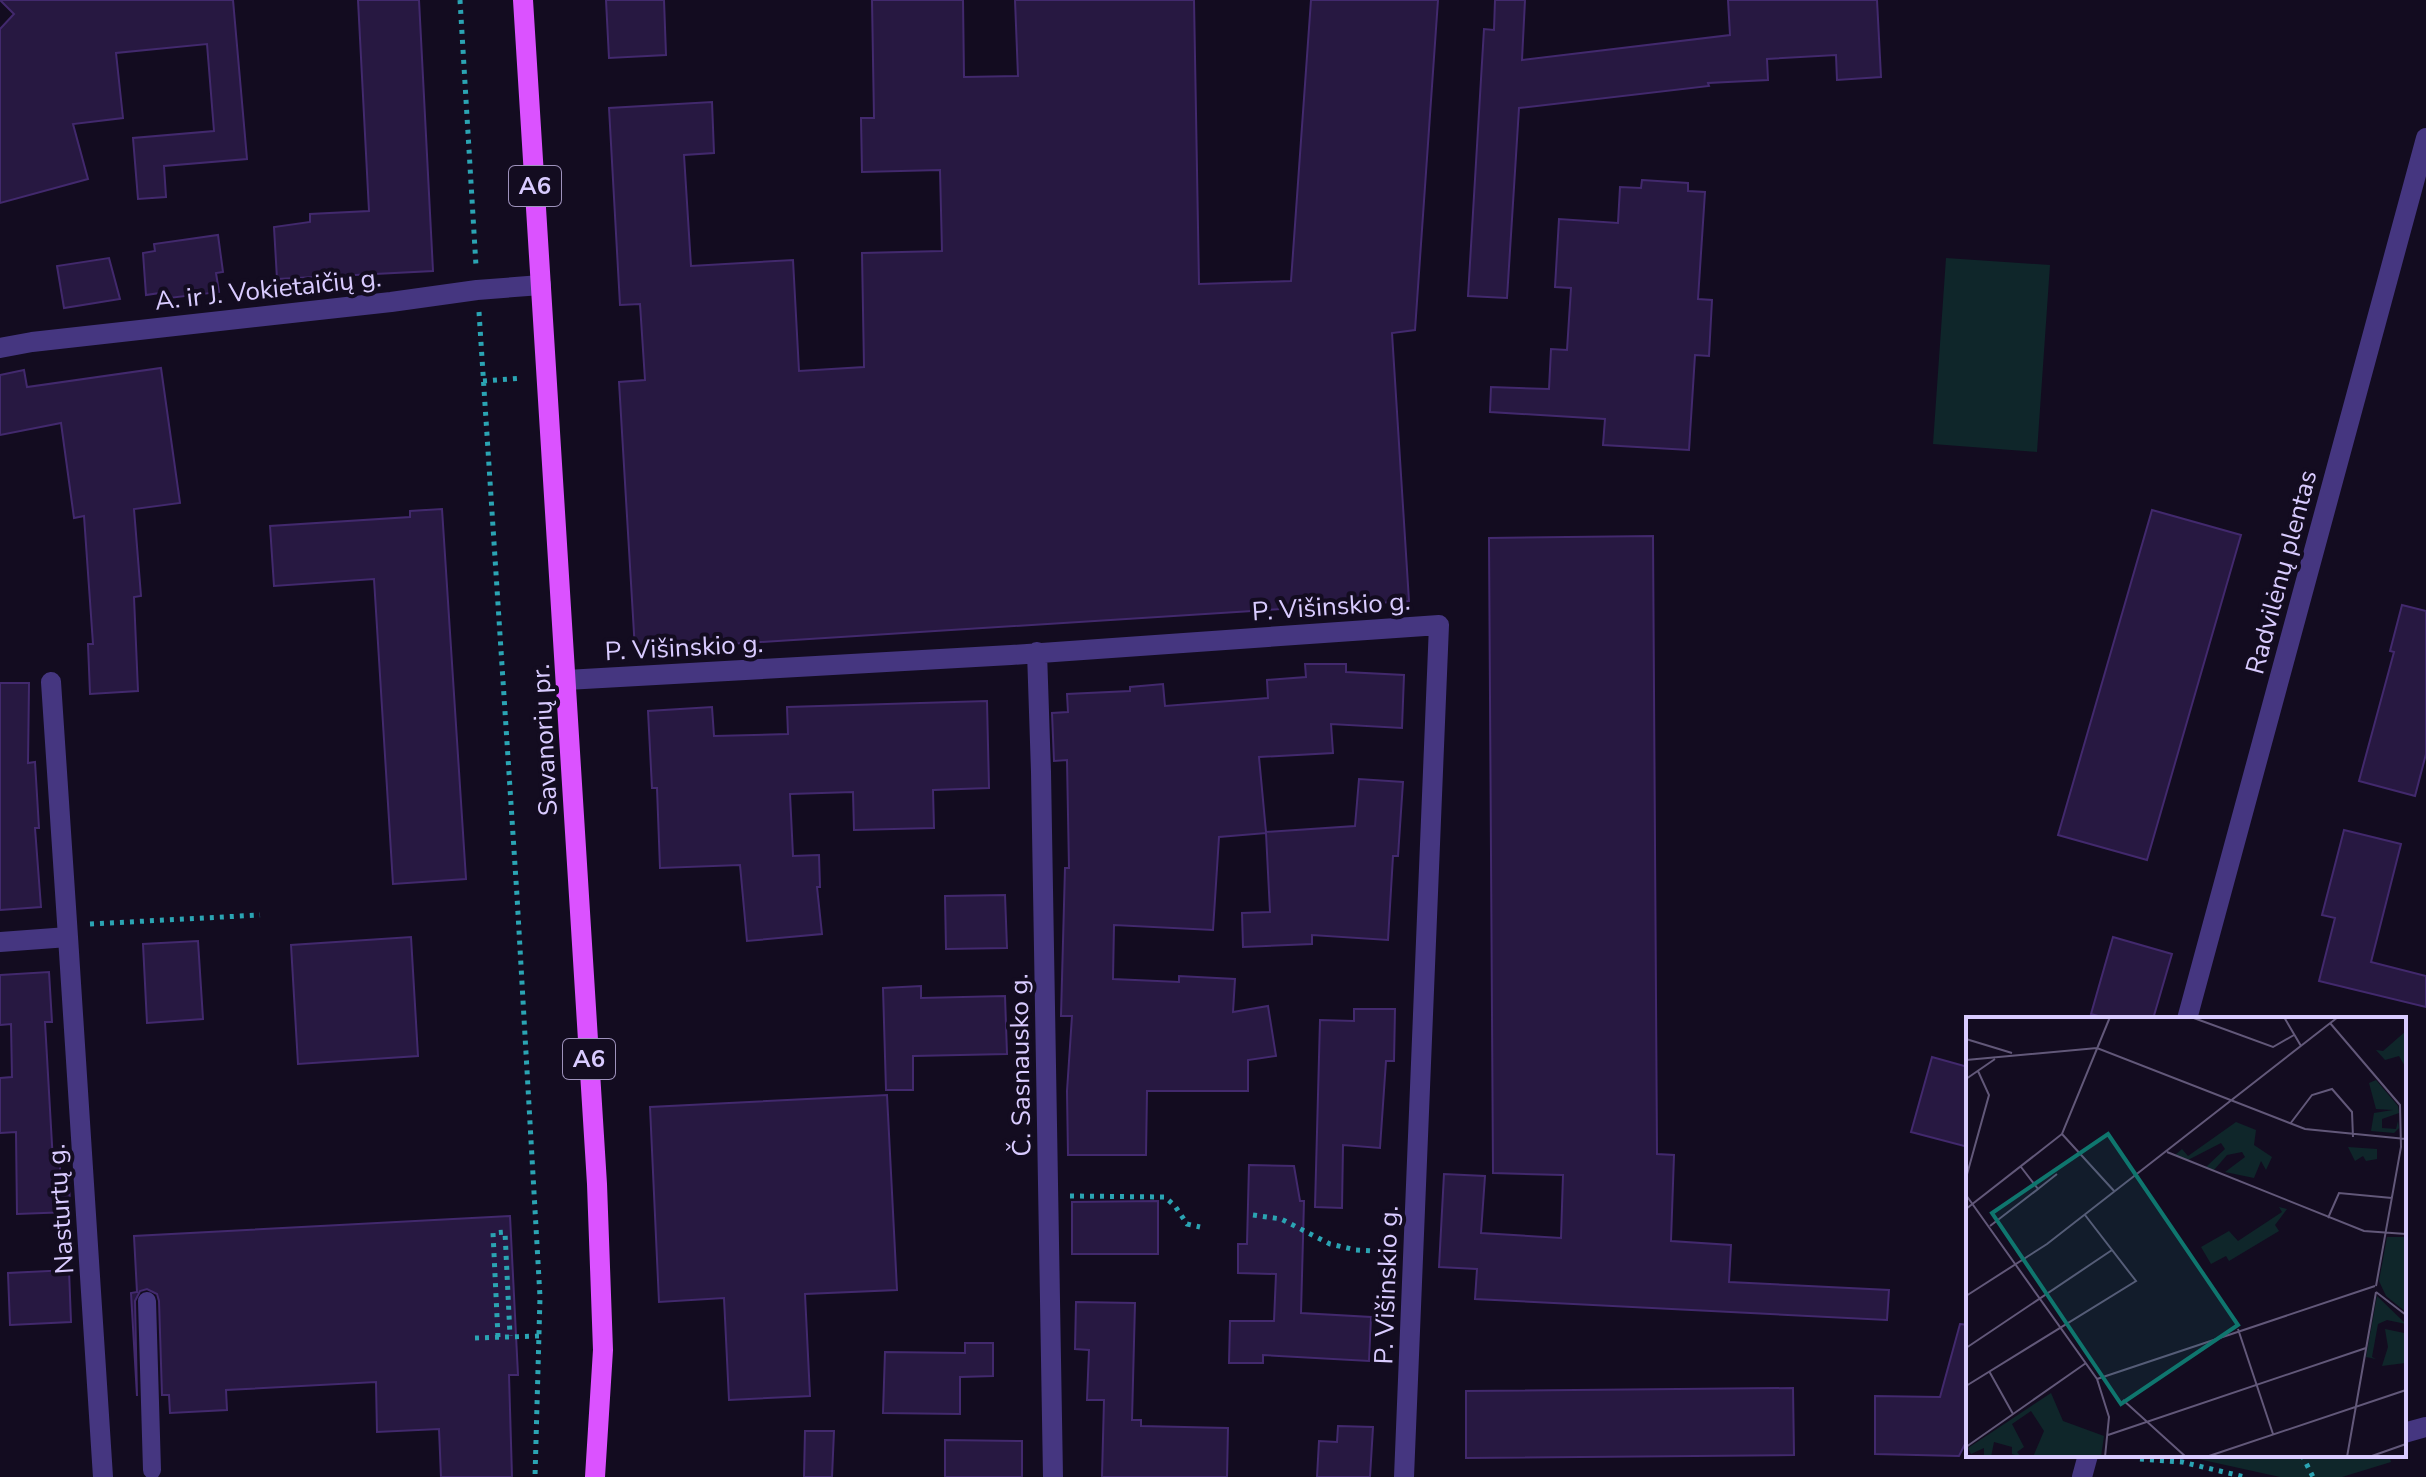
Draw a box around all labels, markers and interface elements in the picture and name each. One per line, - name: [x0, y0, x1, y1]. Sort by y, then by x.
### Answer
- road number: A6: [509, 166, 561, 206]
- street label: A. ir J. Vokietaičių g.: [153, 260, 383, 319]
- street label: Radvilėnų plentas: [2237, 466, 2326, 678]
- street label: P. Višinskio g.: [1251, 584, 1411, 629]
- street label: P. Višinskio g.: [604, 626, 764, 669]
- street label: Savanorių pr.: [523, 663, 566, 817]
- street label: Č. Sasnausko g.: [1001, 973, 1040, 1157]
- inset map: [1966, 1017, 2406, 1457]
- road number: A6: [563, 1039, 615, 1079]
- street label: Nasturtų g.: [38, 1143, 83, 1275]
- street label: P. Višinskio g.: [1366, 1205, 1407, 1365]

